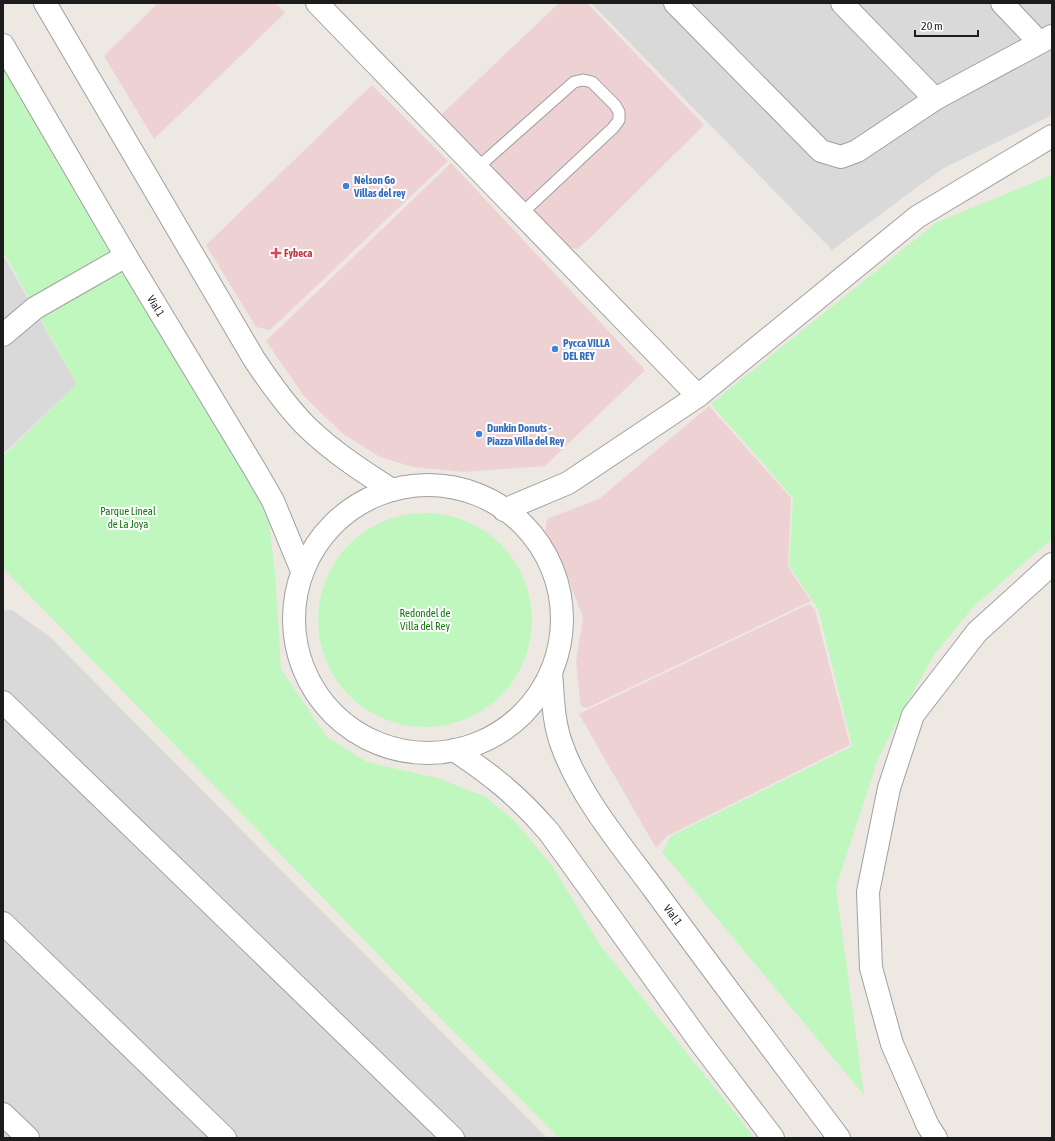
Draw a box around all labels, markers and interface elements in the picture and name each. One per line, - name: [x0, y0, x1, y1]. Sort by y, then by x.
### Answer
- scale bar: [915, 12, 978, 38]
- text: 20 m: [921, 19, 943, 33]
- place label: Nelson Go Villas del rey: [353, 174, 406, 199]
- marker: Nelson Go Villas del rey: [341, 181, 351, 191]
- place label: Fybeca: [284, 247, 312, 259]
- marker: Fybeca: [271, 248, 281, 258]
- street label: Vial 1: [145, 293, 167, 319]
- place label: Pycca VILLA DEL REY: [563, 337, 610, 362]
- marker: Pycca VILLA DEL REY: [550, 344, 560, 354]
- place label: Dunkin Donuts - Piazza Villa del Rey: [487, 422, 565, 447]
- marker: Dunkin Donuts - Piazza Villa del Rey: [474, 429, 484, 439]
- park label: Parque Lineal de La Joya: [100, 505, 156, 530]
- park label: Redondel de Villa del Rey: [400, 607, 451, 632]
- street label: Vial 1: [661, 902, 685, 928]

